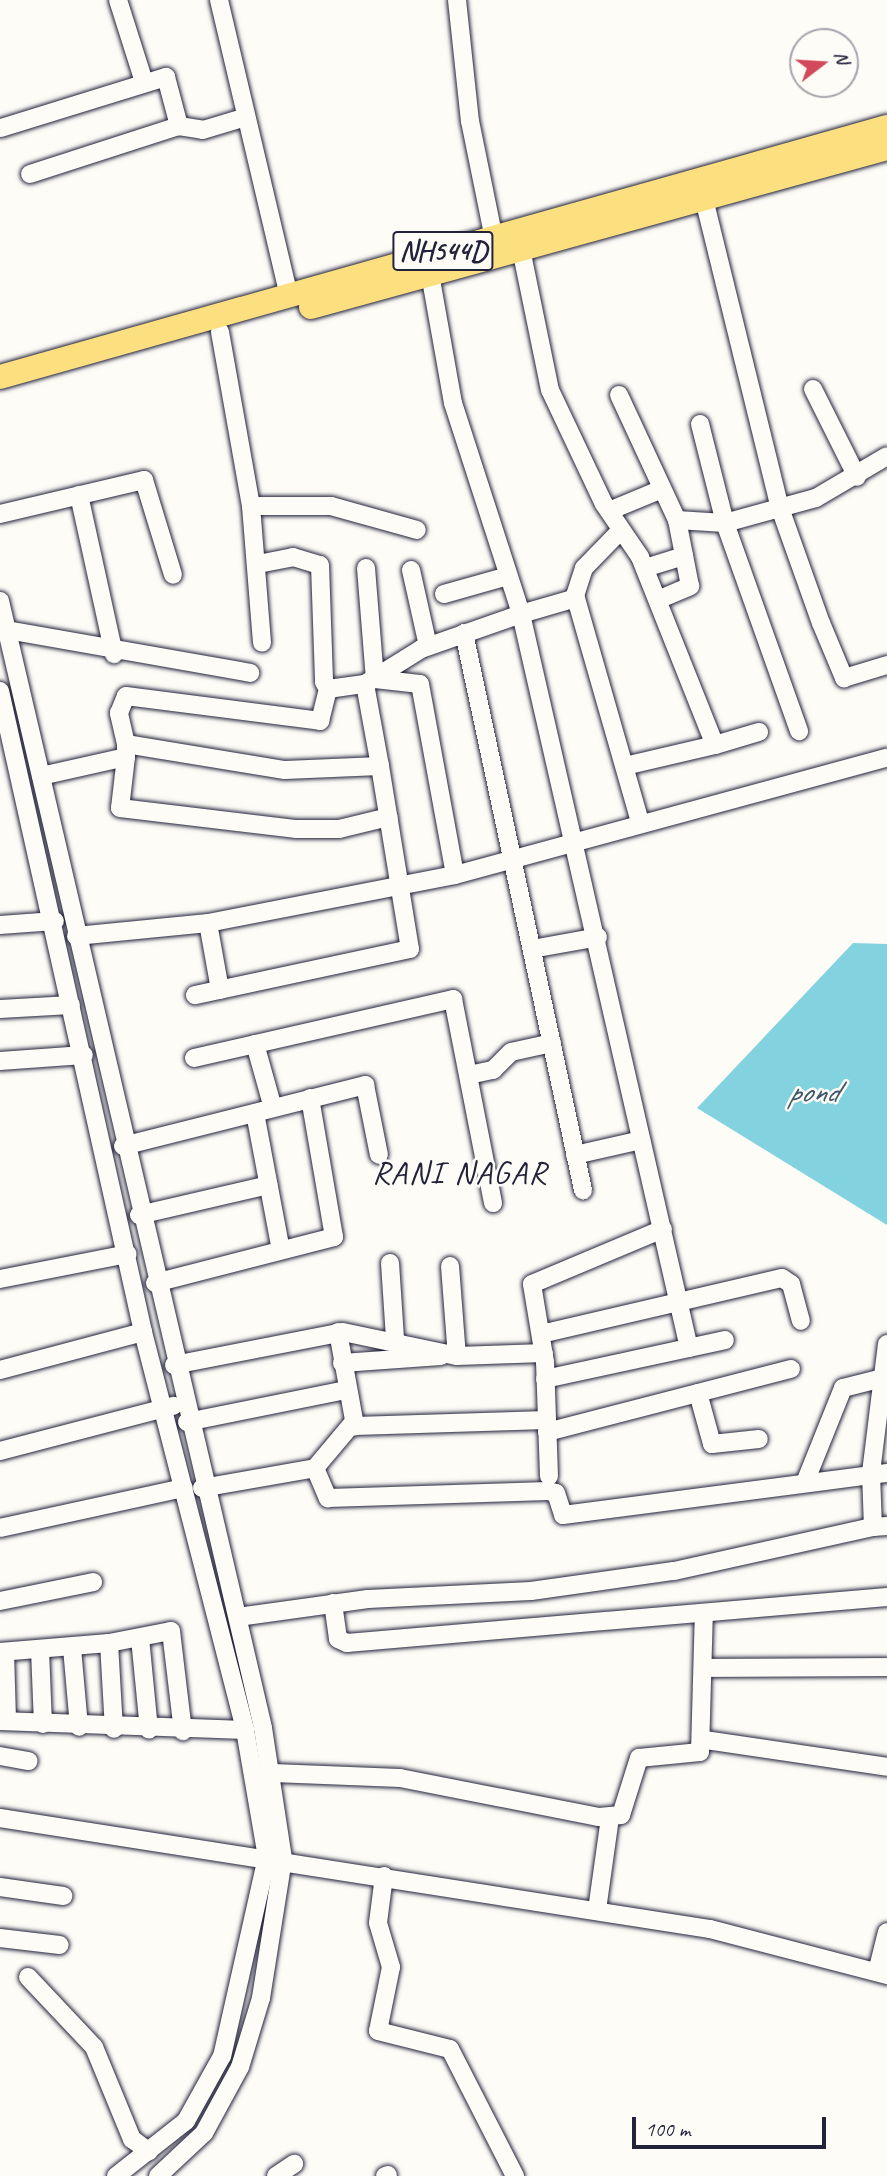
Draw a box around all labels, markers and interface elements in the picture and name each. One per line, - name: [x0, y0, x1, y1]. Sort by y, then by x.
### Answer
- north arrow: [789, 28, 859, 98]
- text: N: [829, 48, 855, 67]
- road number: NH544D: [392, 226, 494, 276]
- water label: pond: [788, 1073, 838, 1111]
- district label: RANI NAGAR: [375, 1154, 545, 1192]
- scale bar: [635, 2102, 829, 2146]
- text: 100 m: [645, 2116, 690, 2142]

